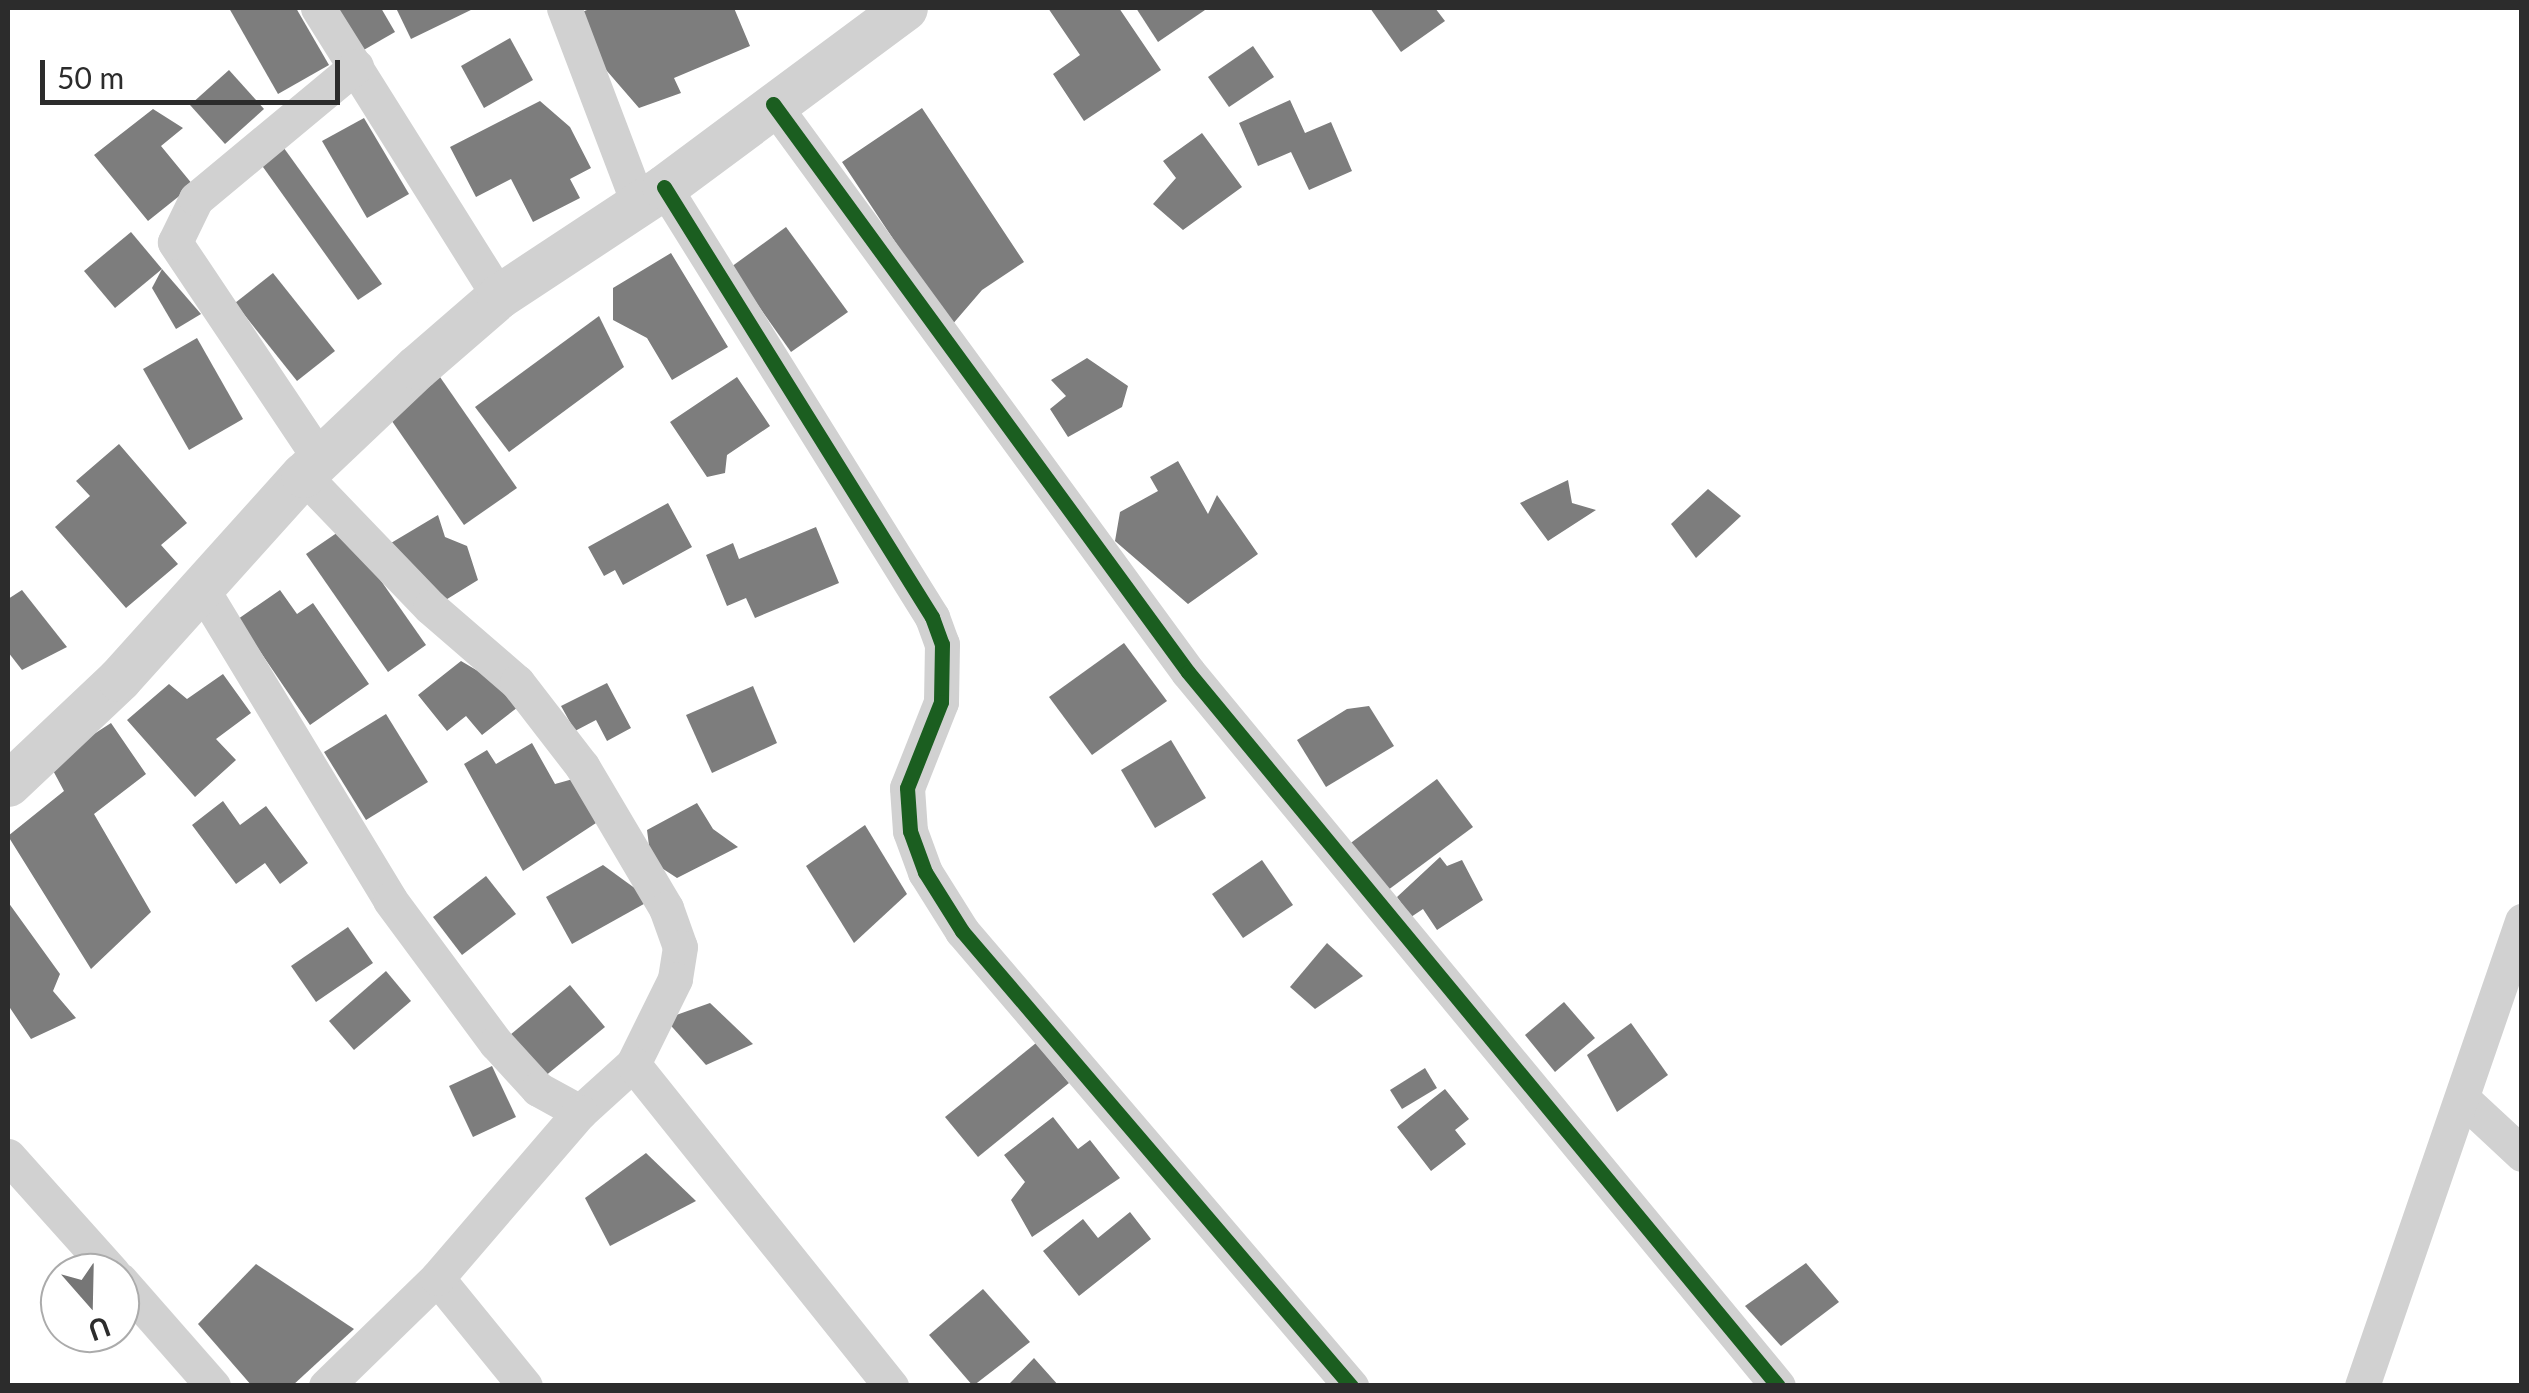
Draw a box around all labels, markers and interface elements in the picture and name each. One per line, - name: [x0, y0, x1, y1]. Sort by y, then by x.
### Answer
- scale bar: [45, 40, 345, 102]
- text: 50 m: [57, 59, 124, 95]
- north arrow: [40, 1253, 140, 1353]
- text: U: [84, 1310, 115, 1349]

